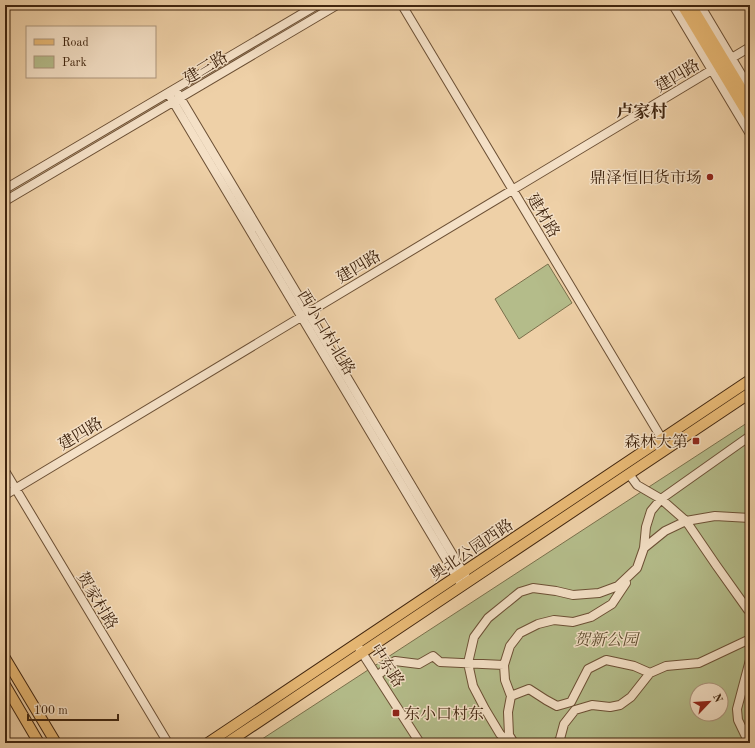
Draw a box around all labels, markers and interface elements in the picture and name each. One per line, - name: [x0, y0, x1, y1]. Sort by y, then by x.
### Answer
- legend: [26, 26, 156, 78]
- text: Road: [62, 37, 89, 49]
- street label: 建三路: [180, 48, 231, 88]
- street label: 建四路: [652, 56, 703, 96]
- text: Park: [62, 57, 87, 69]
- district label: 卢家村: [617, 102, 668, 121]
- place label: 鼎泽恒旧货市场: [590, 169, 702, 187]
- marker: 鼎泽恒旧货市场: [705, 172, 715, 182]
- street label: 建材路: [523, 190, 563, 241]
- street label: 建四路: [333, 247, 384, 287]
- street label: 西小口村北路: [294, 287, 359, 378]
- street label: 建四路: [55, 414, 106, 454]
- place label: 森林大第: [624, 433, 688, 451]
- marker: 森林大第: [691, 436, 701, 446]
- street label: 奥北公园西路: [427, 516, 516, 584]
- street label: 贺家村路: [73, 568, 121, 633]
- park label: 贺新公园: [574, 631, 641, 649]
- street label: 中东路: [367, 641, 408, 691]
- north arrow: [689, 682, 729, 722]
- text: N: [710, 692, 724, 705]
- scale bar: [28, 696, 118, 722]
- text: 100 m: [34, 705, 68, 717]
- place label: 东小口村东: [404, 705, 484, 723]
- marker: 东小口村东: [391, 708, 401, 718]

